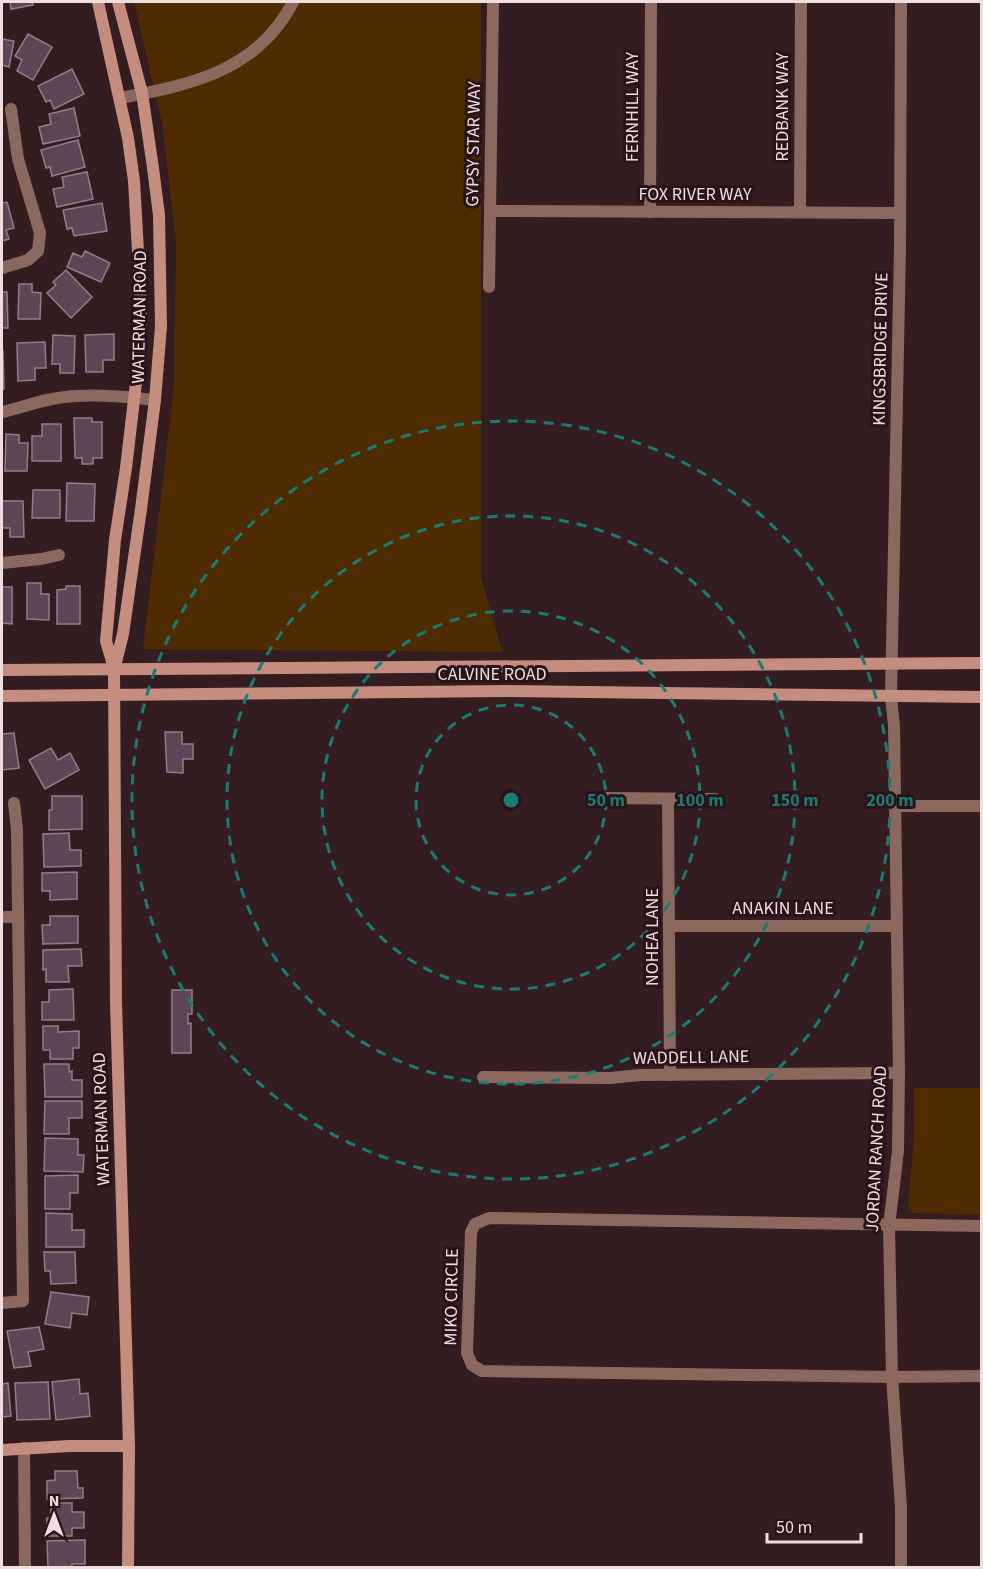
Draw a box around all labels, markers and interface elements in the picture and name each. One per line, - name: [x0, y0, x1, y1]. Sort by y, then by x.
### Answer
- street label: FERNHILL WAY: [620, 52, 645, 162]
- street label: REDBANK WAY: [770, 52, 795, 162]
- street label: GYPSY STAR WAY: [460, 81, 487, 207]
- street label: FOX RIVER WAY: [638, 182, 752, 207]
- street label: WATERMAN ROAD: [126, 250, 153, 384]
- street label: KINGSBRIDGE DRIVE: [867, 272, 894, 426]
- street label: CALVINE ROAD: [437, 662, 547, 687]
- text: 50 m: [587, 788, 625, 813]
- text: 100 m: [676, 788, 724, 813]
- text: 150 m: [771, 788, 819, 813]
- text: 200 m: [866, 788, 914, 813]
- centre of rings: [501, 790, 521, 810]
- street label: NOHEA LANE: [640, 888, 665, 986]
- street label: ANAKIN LANE: [732, 896, 834, 921]
- street label: WADDELL LANE: [633, 1044, 749, 1071]
- street label: WATERMAN ROAD: [87, 1052, 116, 1186]
- street label: JORDAN RANCH ROAD: [860, 1065, 893, 1233]
- street label: MIKO CIRCLE: [438, 1248, 465, 1346]
- north arrow: [24, 1485, 84, 1545]
- text: N: [49, 1490, 59, 1512]
- scale bar: [767, 1506, 862, 1544]
- text: 50 m: [776, 1515, 812, 1540]

